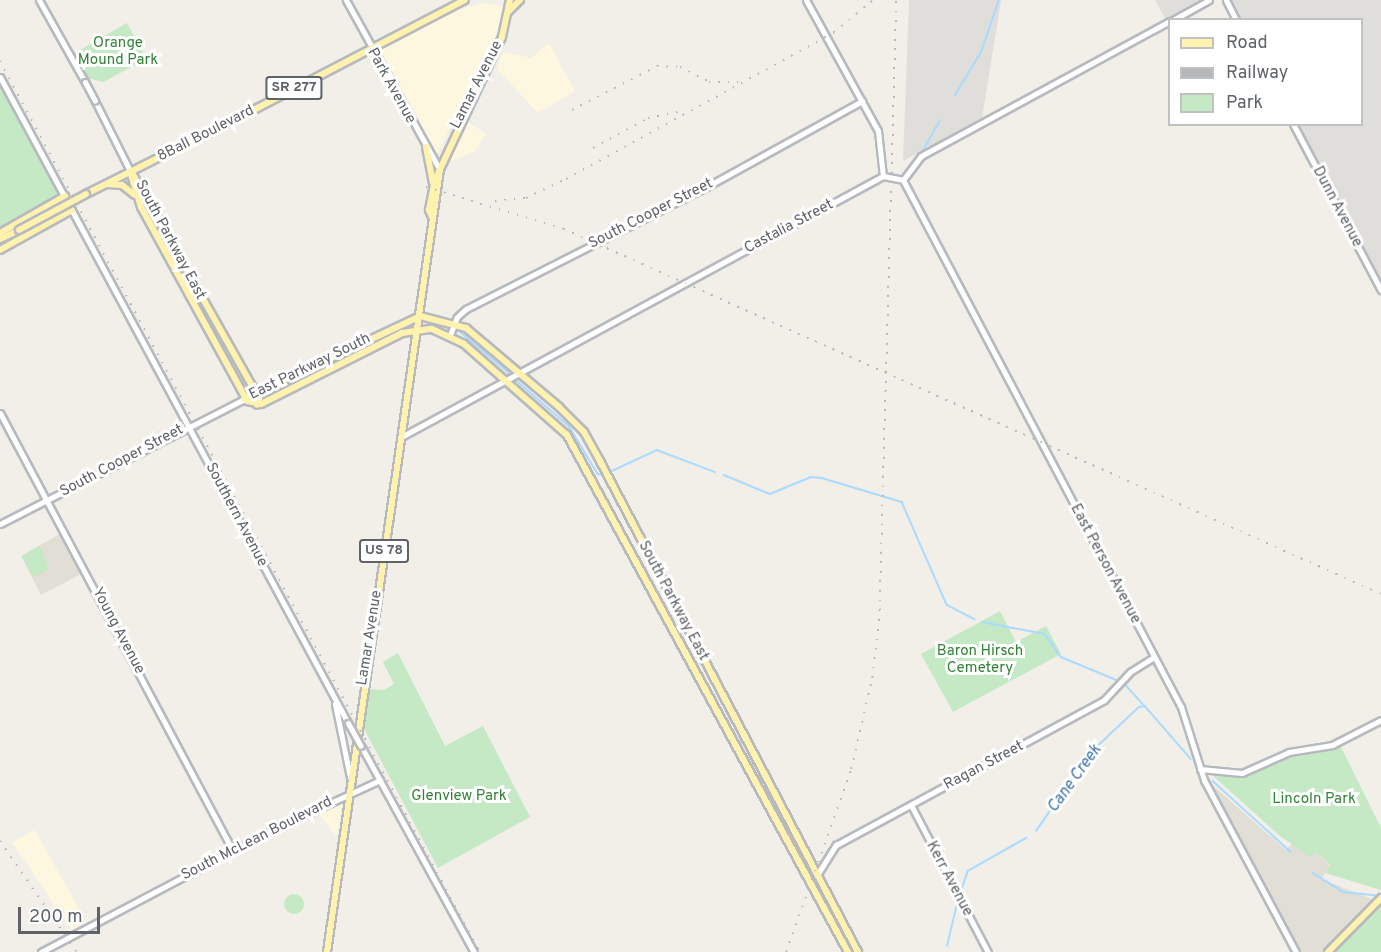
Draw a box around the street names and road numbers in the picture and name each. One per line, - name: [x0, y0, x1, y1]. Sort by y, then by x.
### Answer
- street label: Lamar Avenue: [447, 38, 507, 132]
- street label: Park Avenue: [363, 45, 419, 127]
- road number: SR 277: [264, 77, 324, 99]
- street label: 8Ball Boulevard: [155, 102, 257, 166]
- street label: Dunn Avenue: [1308, 163, 1366, 251]
- street label: South Cooper Street: [586, 175, 716, 253]
- street label: South Parkway East: [131, 177, 209, 303]
- street label: Castalia Street: [741, 196, 837, 258]
- street label: East Parkway South: [246, 330, 374, 404]
- street label: South Cooper Street: [57, 421, 187, 501]
- street label: Southern Avenue: [201, 460, 271, 570]
- street label: East Person Avenue: [1066, 501, 1144, 627]
- street label: South Parkway East: [634, 538, 712, 664]
- road number: US 78: [358, 540, 410, 562]
- street label: Young Avenue: [88, 584, 148, 678]
- street label: Lamar Avenue: [354, 589, 386, 687]
- street label: Ragan Street: [941, 737, 1027, 795]
- street label: South McLean Boulevard: [179, 793, 335, 885]
- street label: Kerr Avenue: [922, 838, 976, 920]

